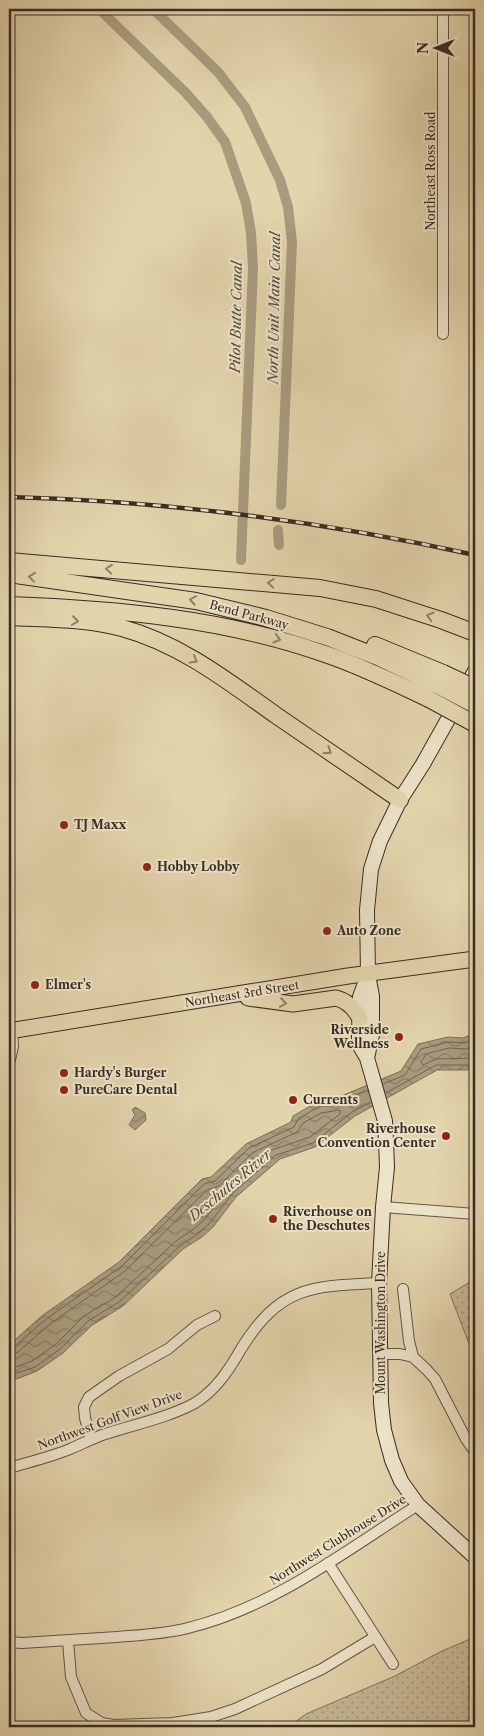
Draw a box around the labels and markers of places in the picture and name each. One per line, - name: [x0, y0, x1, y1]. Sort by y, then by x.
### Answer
- place label: TJ Maxx: [74, 817, 126, 832]
- marker: TJ Maxx: [58, 819, 70, 831]
- place label: Hobby Lobby: [157, 859, 240, 874]
- marker: Hobby Lobby: [141, 861, 153, 873]
- place label: Auto Zone: [336, 923, 401, 938]
- marker: Auto Zone: [321, 925, 333, 937]
- place label: Elmer's: [45, 977, 91, 992]
- marker: Elmer's: [29, 979, 41, 991]
- place label: Riverside Wellness: [330, 1022, 389, 1051]
- marker: Riverside Wellness: [393, 1031, 405, 1043]
- place label: Hardy's Burger: [74, 1065, 167, 1080]
- marker: Hardy's Burger: [58, 1067, 70, 1079]
- place label: PureCare Dental: [74, 1082, 177, 1097]
- marker: PureCare Dental: [58, 1084, 70, 1096]
- place label: Currents: [303, 1092, 358, 1107]
- marker: Currents: [287, 1094, 299, 1106]
- place label: Riverhouse Convention Center: [318, 1121, 436, 1150]
- marker: Riverhouse Convention Center: [440, 1130, 452, 1142]
- place label: Riverhouse on the Deschutes: [283, 1204, 373, 1233]
- marker: Riverhouse on the Deschutes: [267, 1213, 279, 1225]

